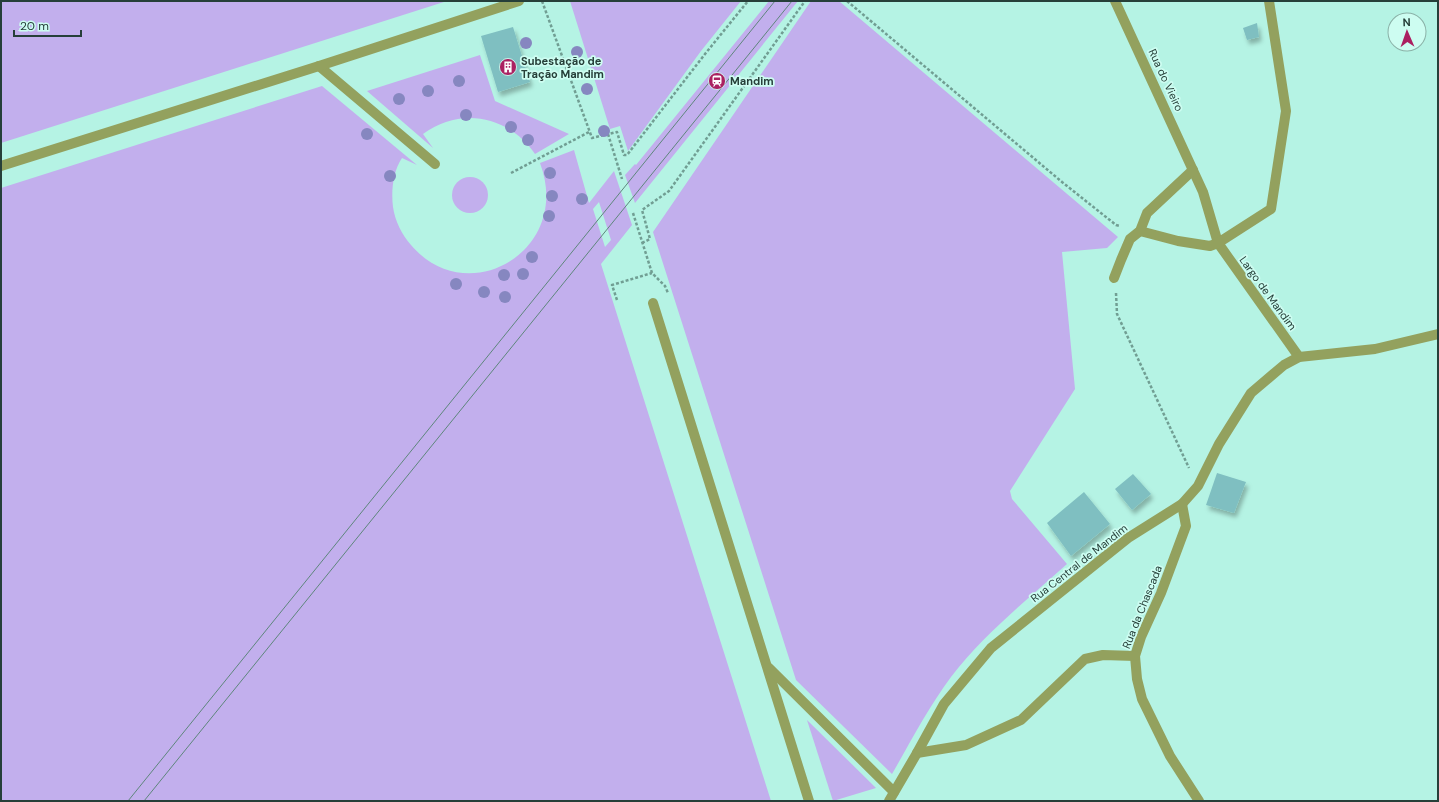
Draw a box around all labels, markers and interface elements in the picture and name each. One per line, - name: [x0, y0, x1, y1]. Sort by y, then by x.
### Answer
- scale bar: [14, 12, 81, 38]
- north arrow: [1387, 12, 1427, 52]
- text: N: [1402, 15, 1411, 29]
- text: 20 m: [20, 18, 49, 34]
- street label: Rua do Vieiro: [1145, 47, 1187, 113]
- place label: Subestação de Tração Mandim: [521, 54, 604, 81]
- building icon: Subestação de Tração Mandim: [498, 57, 518, 77]
- station icon: Mandim: [707, 71, 727, 91]
- place label: Mandim: [730, 74, 774, 88]
- street label: Largo de Mandim: [1236, 253, 1300, 333]
- street label: Rua Central de Mandim: [1028, 521, 1130, 605]
- street label: Rua da Chascada: [1119, 563, 1165, 651]

